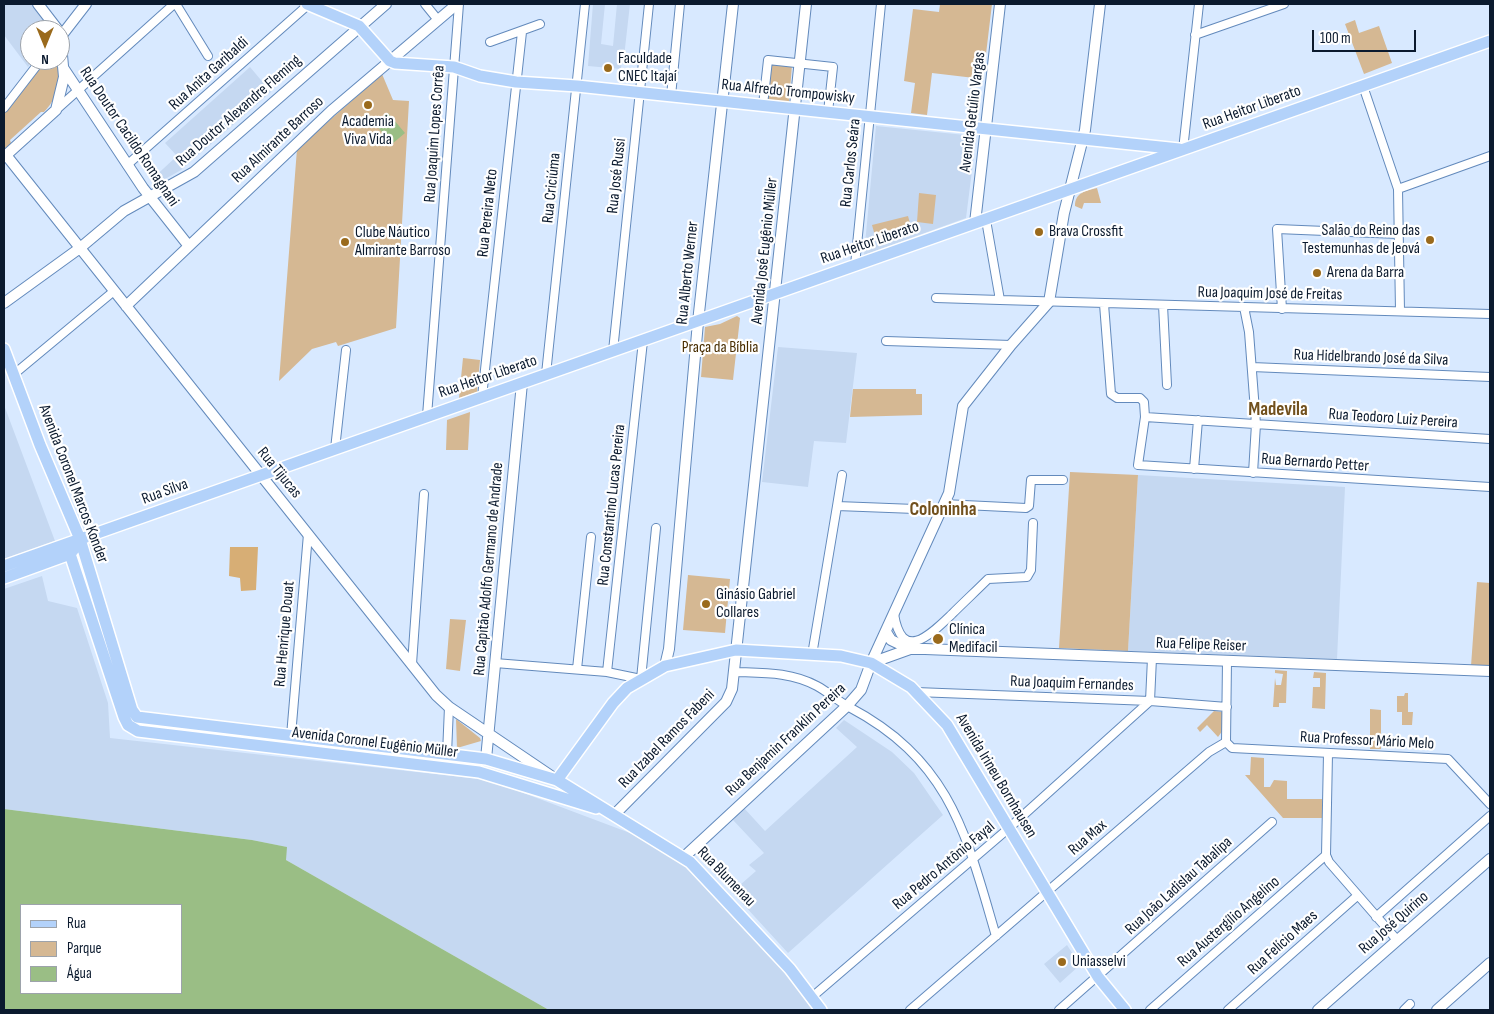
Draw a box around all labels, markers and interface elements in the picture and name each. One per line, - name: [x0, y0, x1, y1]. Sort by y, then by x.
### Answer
- north arrow: [20, 20, 70, 70]
- scale bar: [1314, 20, 1418, 52]
- text: 100 m: [1320, 29, 1351, 48]
- street label: Rua Anita Garibaldi: [165, 33, 253, 115]
- place label: Faculdade CNEC Itajaí: [618, 49, 677, 87]
- text: N: [41, 51, 49, 68]
- street label: Rua Doutor Alexandre Fleming: [172, 51, 306, 171]
- street label: Avenida Getúlio Vargas: [956, 51, 990, 173]
- marker: Faculdade CNEC Itajaí: [602, 62, 614, 74]
- street label: Rua Doutor Cacildo Romagnani: [75, 64, 183, 210]
- street label: Rua Joaquim Lopes Corrêa: [421, 65, 449, 203]
- street label: Rua Alfredo Trompowisky: [720, 75, 856, 109]
- street label: Rua Heitor Liberato: [1200, 81, 1304, 135]
- street label: Rua Almirante Barroso: [228, 93, 328, 187]
- marker: Academia Viva Vida: [362, 99, 374, 111]
- place label: Academia Viva Vida: [342, 112, 394, 150]
- street label: Rua Carlos Seára: [837, 118, 865, 208]
- street label: Rua José Russi: [603, 137, 631, 215]
- street label: Rua Criciúma: [539, 152, 565, 224]
- street label: Rua Pereira Neto: [474, 168, 502, 258]
- street label: Avenida José Eugênio Müller: [748, 177, 782, 325]
- street label: Rua Heitor Liberato: [818, 217, 922, 269]
- street label: Rua Alberto Werner: [673, 220, 703, 326]
- place label: Salão do Reino das Testemunhas de Jeová: [1302, 221, 1420, 259]
- place label: Brava Crossfit: [1049, 222, 1123, 242]
- place label: Clube Náutico Almirante Barroso: [355, 223, 451, 261]
- marker: Brava Crossfit: [1033, 226, 1045, 238]
- marker: Salão do Reino das Testemunhas de Jeová: [1424, 234, 1436, 246]
- marker: Clube Náutico Almirante Barroso: [339, 236, 351, 248]
- place label: Arena da Barra: [1327, 263, 1404, 283]
- marker: Arena da Barra: [1311, 267, 1323, 279]
- street label: Rua Joaquim José de Freitas: [1197, 283, 1343, 305]
- park label: Praça da Bíblia: [682, 338, 758, 358]
- street label: Rua Hidelbrando José da Silva: [1293, 346, 1449, 370]
- street label: Rua Heitor Liberato: [436, 351, 540, 403]
- district label: Madevila: [1248, 399, 1308, 421]
- street label: Avenida Coronel Marcos Konder: [34, 402, 112, 566]
- street label: Rua Teodoro Luiz Pereira: [1328, 405, 1458, 433]
- street label: Rua Constantino Lucas Pereira: [594, 423, 630, 587]
- street label: Rua Tijucas: [253, 444, 305, 502]
- street label: Rua Bernardo Petter: [1261, 450, 1369, 476]
- street label: Rua Capitão Adolfo Germano de Andrade: [470, 462, 508, 676]
- street label: Rua Silva: [139, 475, 191, 509]
- district label: Coloninha: [909, 499, 977, 521]
- street label: Rua Henrique Douat: [271, 580, 299, 688]
- place label: Ginásio Gabriel Collares: [716, 585, 796, 623]
- marker: Ginásio Gabriel Collares: [700, 598, 712, 610]
- place label: Clínica Medifacil: [949, 620, 998, 658]
- marker: Clínica Medifacil: [931, 632, 945, 646]
- street label: Rua Felipe Reiser: [1156, 634, 1246, 656]
- street label: Rua Joaquim Fernandes: [1010, 672, 1134, 696]
- street label: Rua Benjamin Franklin Pereira: [722, 679, 850, 801]
- street label: Rua Izabel Ramos Fabeni: [615, 686, 719, 792]
- street label: Avenida Irineu Bornhausen: [951, 710, 1041, 842]
- street label: Avenida Coronel Eugênio Müller: [291, 723, 459, 763]
- street label: Rua Professor Mário Melo: [1299, 728, 1435, 754]
- street label: Rua Max: [1065, 816, 1111, 860]
- street label: Rua Pedro Antônio Fayal: [889, 818, 999, 914]
- street label: Rua João Ladislau Tabalipa: [1122, 833, 1236, 939]
- street label: Rua Blumenau: [693, 843, 759, 911]
- street label: Rua Austergílio Angelino: [1174, 873, 1284, 971]
- street label: Rua José Quirino: [1355, 888, 1433, 958]
- legend: [20, 904, 182, 994]
- street label: Rua Felício Maes: [1244, 907, 1322, 979]
- text: Rua: [67, 914, 86, 933]
- text: Parque: [67, 939, 102, 958]
- place label: Uniasselvi: [1072, 952, 1126, 972]
- marker: Uniasselvi: [1056, 956, 1068, 968]
- text: Água: [67, 964, 92, 983]

